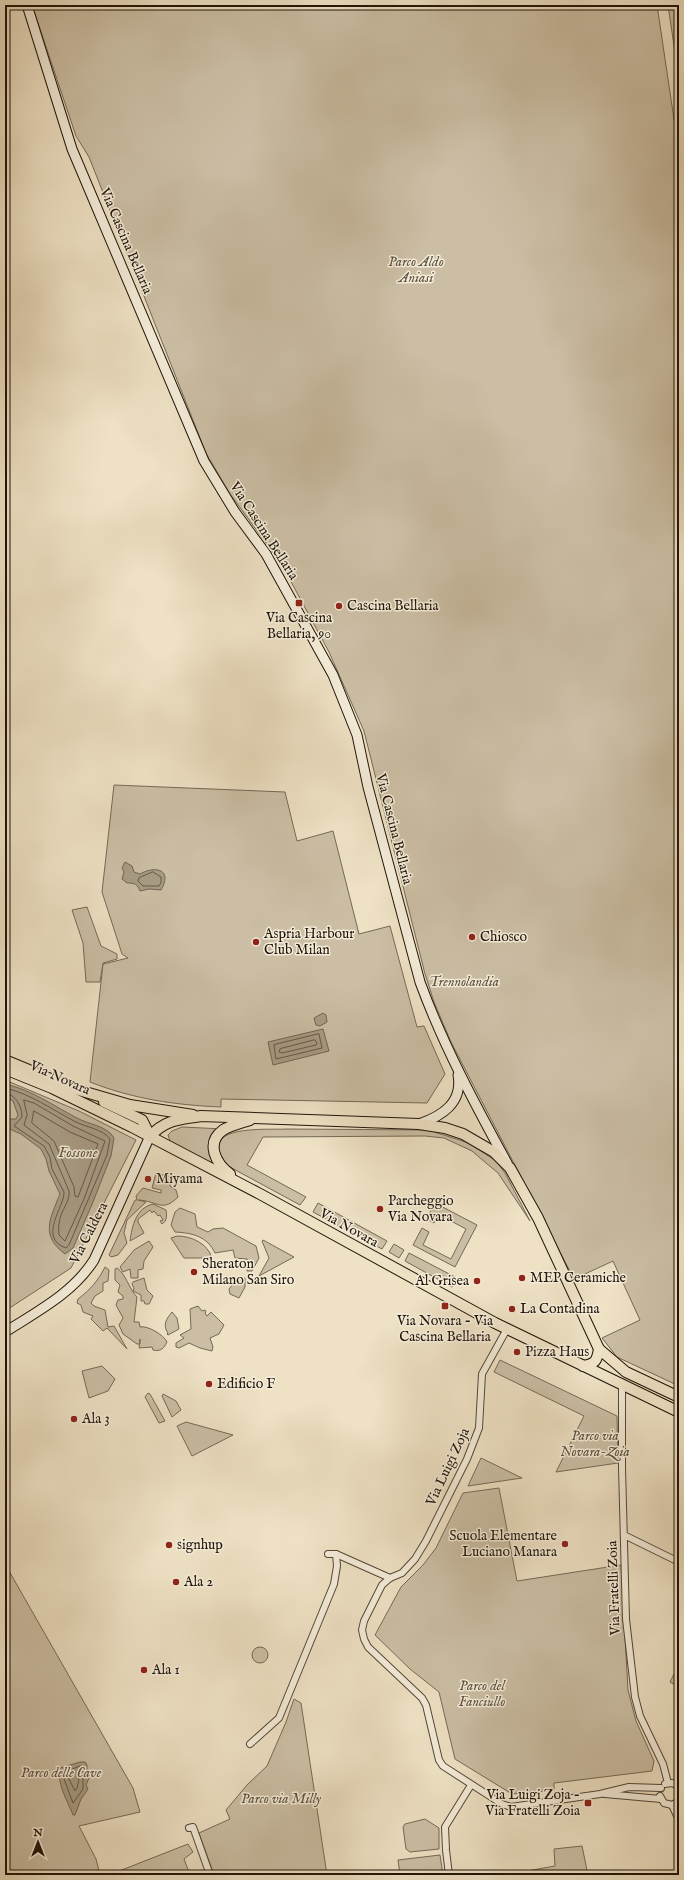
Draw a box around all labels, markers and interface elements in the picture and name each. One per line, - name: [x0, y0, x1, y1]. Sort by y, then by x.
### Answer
- street label: Via Cascina Bellaria: [95, 184, 157, 298]
- park label: Parco Aldo Aniasi: [388, 253, 444, 287]
- street label: Via Cascina Bellaria: [225, 478, 303, 584]
- place label: Cascina Bellaria: [347, 597, 440, 615]
- marker: Via Cascina Bellaria, 90: [294, 598, 304, 608]
- marker: Cascina Bellaria: [334, 601, 344, 611]
- place label: Via Cascina Bellaria, 90: [265, 609, 333, 643]
- street label: Via Cascina Bellaria: [371, 771, 417, 887]
- place label: Aspria Harbour Club Milan: [263, 925, 355, 959]
- place label: Chiosco: [480, 928, 528, 946]
- marker: Chiosco: [467, 932, 477, 942]
- marker: Aspria Harbour Club Milan: [251, 937, 261, 947]
- park label: Trennolandia: [429, 973, 499, 991]
- street label: Via Novara: [26, 1056, 94, 1100]
- water label: Fossone: [58, 1143, 98, 1162]
- place label: Miyama: [156, 1170, 204, 1188]
- marker: Miyama: [143, 1174, 153, 1184]
- place label: Parcheggio Via Novara: [387, 1192, 454, 1226]
- street label: Via Caldera: [65, 1198, 113, 1268]
- street label: Via Novara: [316, 1204, 382, 1252]
- marker: Parcheggio Via Novara: [375, 1204, 385, 1214]
- place label: Sheraton Milano San Siro: [202, 1255, 295, 1289]
- marker: Sheraton Milano San Siro: [189, 1267, 199, 1277]
- place label: MEP Ceramiche: [530, 1269, 627, 1287]
- place label: Al Grisea: [414, 1272, 470, 1290]
- marker: MEP Ceramiche: [517, 1273, 527, 1283]
- marker: Al Grisea: [472, 1276, 482, 1286]
- place label: La Contadina: [520, 1300, 601, 1318]
- marker: Via Novara - Via Cascina Bellaria: [440, 1301, 450, 1311]
- marker: La Contadina: [507, 1304, 517, 1314]
- place label: Via Novara - Via Cascina Bellaria: [396, 1312, 494, 1346]
- place label: Pizza Haus: [525, 1343, 589, 1361]
- marker: Pizza Haus: [512, 1347, 522, 1357]
- place label: Edificio F: [217, 1375, 275, 1393]
- marker: Edificio F: [204, 1379, 214, 1389]
- place label: Ala 3: [81, 1410, 110, 1428]
- marker: Ala 3: [69, 1414, 79, 1424]
- street label: Via Luigi Zoja: [422, 1424, 474, 1510]
- park label: Parco via Novara-Zoia: [560, 1427, 630, 1462]
- place label: Scuola Elementare Luciano Manara: [449, 1527, 558, 1561]
- place label: signhup: [177, 1536, 223, 1554]
- marker: Scuola Elementare Luciano Manara: [560, 1539, 570, 1549]
- street label: Via Fratelli Zoia: [603, 1539, 625, 1637]
- marker: signhup: [164, 1540, 174, 1550]
- place label: Ala 2: [183, 1573, 213, 1591]
- marker: Ala 2: [171, 1577, 181, 1587]
- place label: Ala 1: [151, 1661, 180, 1679]
- marker: Ala 1: [139, 1665, 149, 1675]
- park label: Parco del Fanciullo: [459, 1677, 506, 1711]
- park label: Parco delle Cave: [21, 1764, 102, 1782]
- place label: Via Luigi Zoja - Via Fratelli Zoia: [484, 1786, 581, 1820]
- park label: Parco via Milly: [241, 1790, 322, 1808]
- marker: Via Luigi Zoja - Via Fratelli Zoia: [583, 1798, 593, 1808]
- north arrow: [18, 1822, 58, 1862]
- text: N: [32, 1826, 43, 1840]

